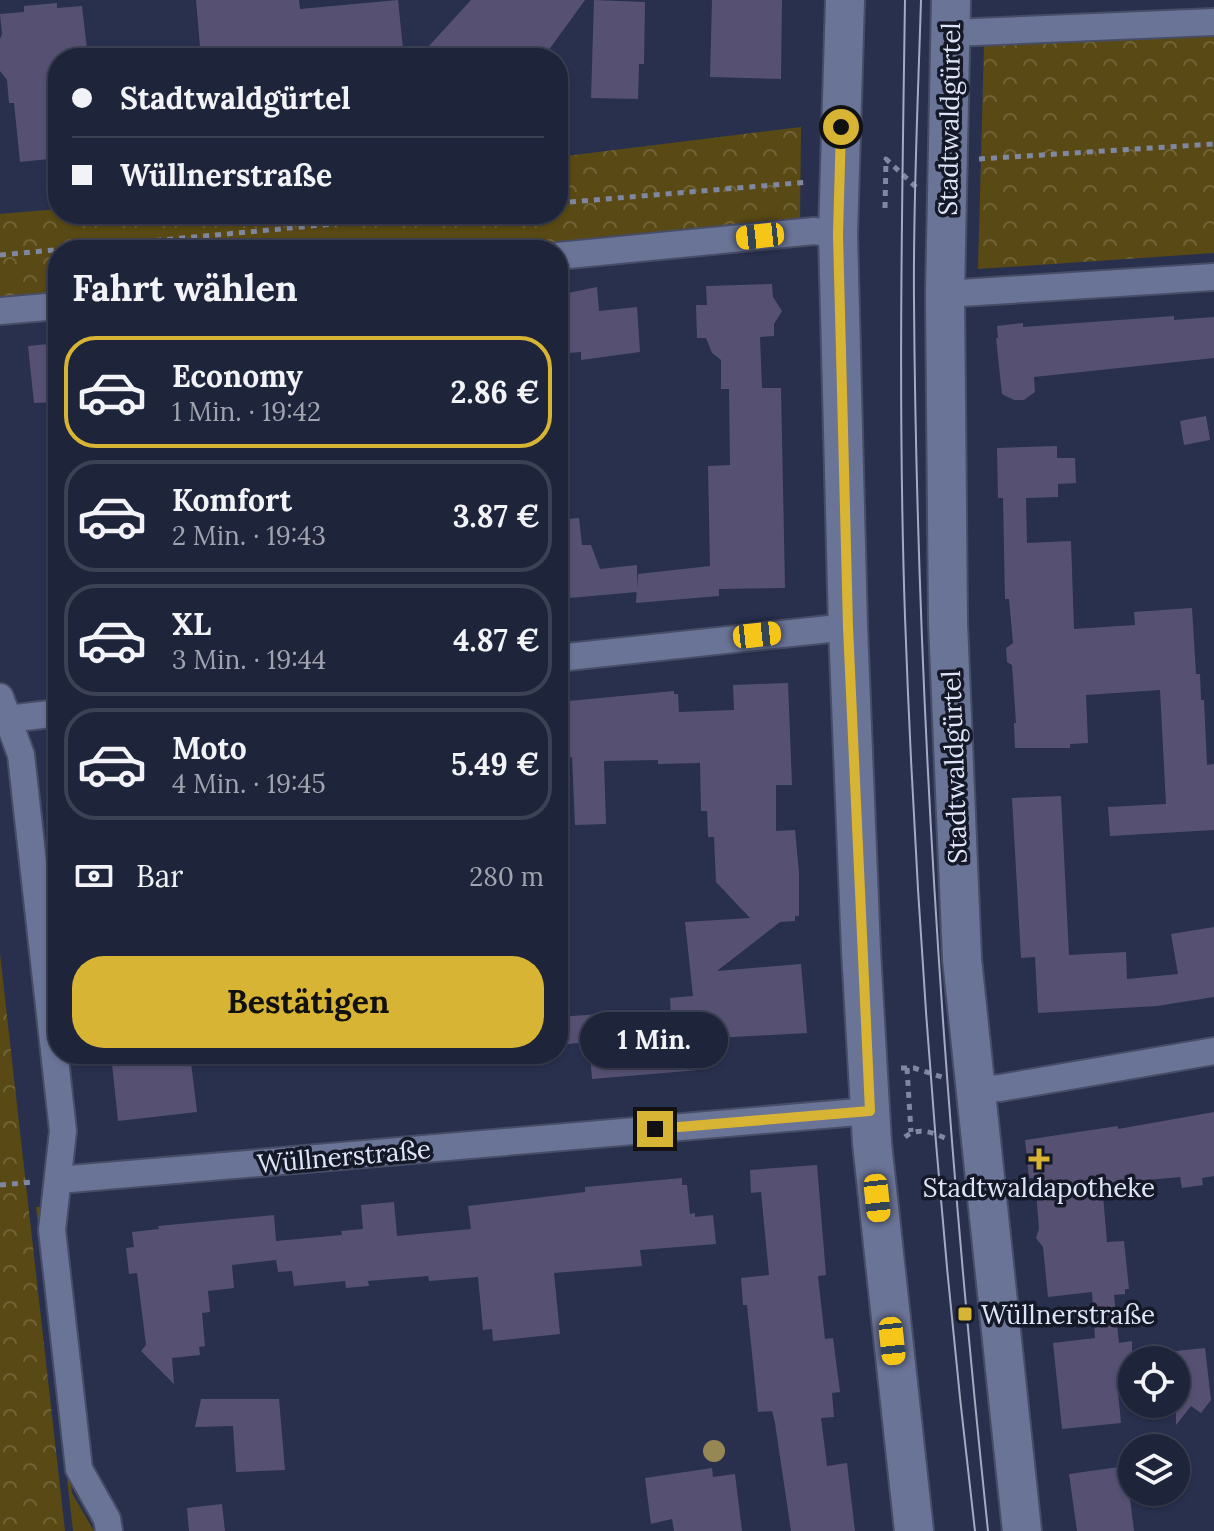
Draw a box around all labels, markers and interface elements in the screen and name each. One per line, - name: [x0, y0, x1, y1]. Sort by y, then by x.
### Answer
- street label: Stadtwaldgürtel: [931, 22, 967, 216]
- text: Stadtwaldgürtel: [120, 79, 351, 117]
- route start: [823, 109, 859, 145]
- text: Wüllnerstraße: [120, 156, 332, 194]
- car: [735, 222, 785, 250]
- text: Fahrt wählen: [72, 265, 298, 311]
- icon: car: [76, 356, 148, 428]
- text: Economy: [172, 357, 303, 395]
- text: 2.86 €: [450, 373, 540, 411]
- text: 1 Min. · 19:42: [172, 395, 321, 428]
- icon: car: [76, 480, 148, 552]
- text: Komfort: [172, 481, 292, 519]
- text: 3.87 €: [453, 497, 540, 535]
- text: 2 Min. · 19:43: [172, 519, 326, 552]
- icon: car: [76, 604, 148, 676]
- text: XL: [172, 605, 211, 643]
- text: 4.87 €: [453, 621, 540, 659]
- car: [732, 621, 782, 649]
- text: 3 Min. · 19:44: [172, 643, 326, 676]
- street label: Stadtwaldgürtel: [934, 670, 974, 864]
- icon: car: [76, 728, 148, 800]
- text: Moto: [172, 729, 247, 767]
- text: 5.49 €: [451, 745, 540, 783]
- text: 4 Min. · 19:45: [172, 767, 326, 800]
- icon: cash: [72, 854, 116, 898]
- text: Bar: [136, 857, 183, 895]
- text: 280 m: [469, 860, 544, 893]
- button: Bestätigen: [72, 956, 544, 1048]
- callout: 1 Min.: [581, 1013, 729, 1069]
- text: 1 Min.: [617, 1023, 691, 1056]
- route end: [637, 1111, 673, 1147]
- street label: Wüllnerstraße: [256, 1132, 432, 1180]
- marker: Stadtwaldapotheke: [1030, 1150, 1048, 1168]
- place label: Stadtwaldapotheke: [923, 1171, 1155, 1204]
- car: [863, 1173, 891, 1223]
- place label: Wüllnerstraße: [981, 1298, 1155, 1331]
- marker: Wüllnerstraße: [956, 1305, 974, 1323]
- car: [878, 1316, 906, 1366]
- map controls: [1118, 1346, 1190, 1506]
- button: locate: [1118, 1346, 1190, 1418]
- button: layers: [1118, 1434, 1190, 1506]

